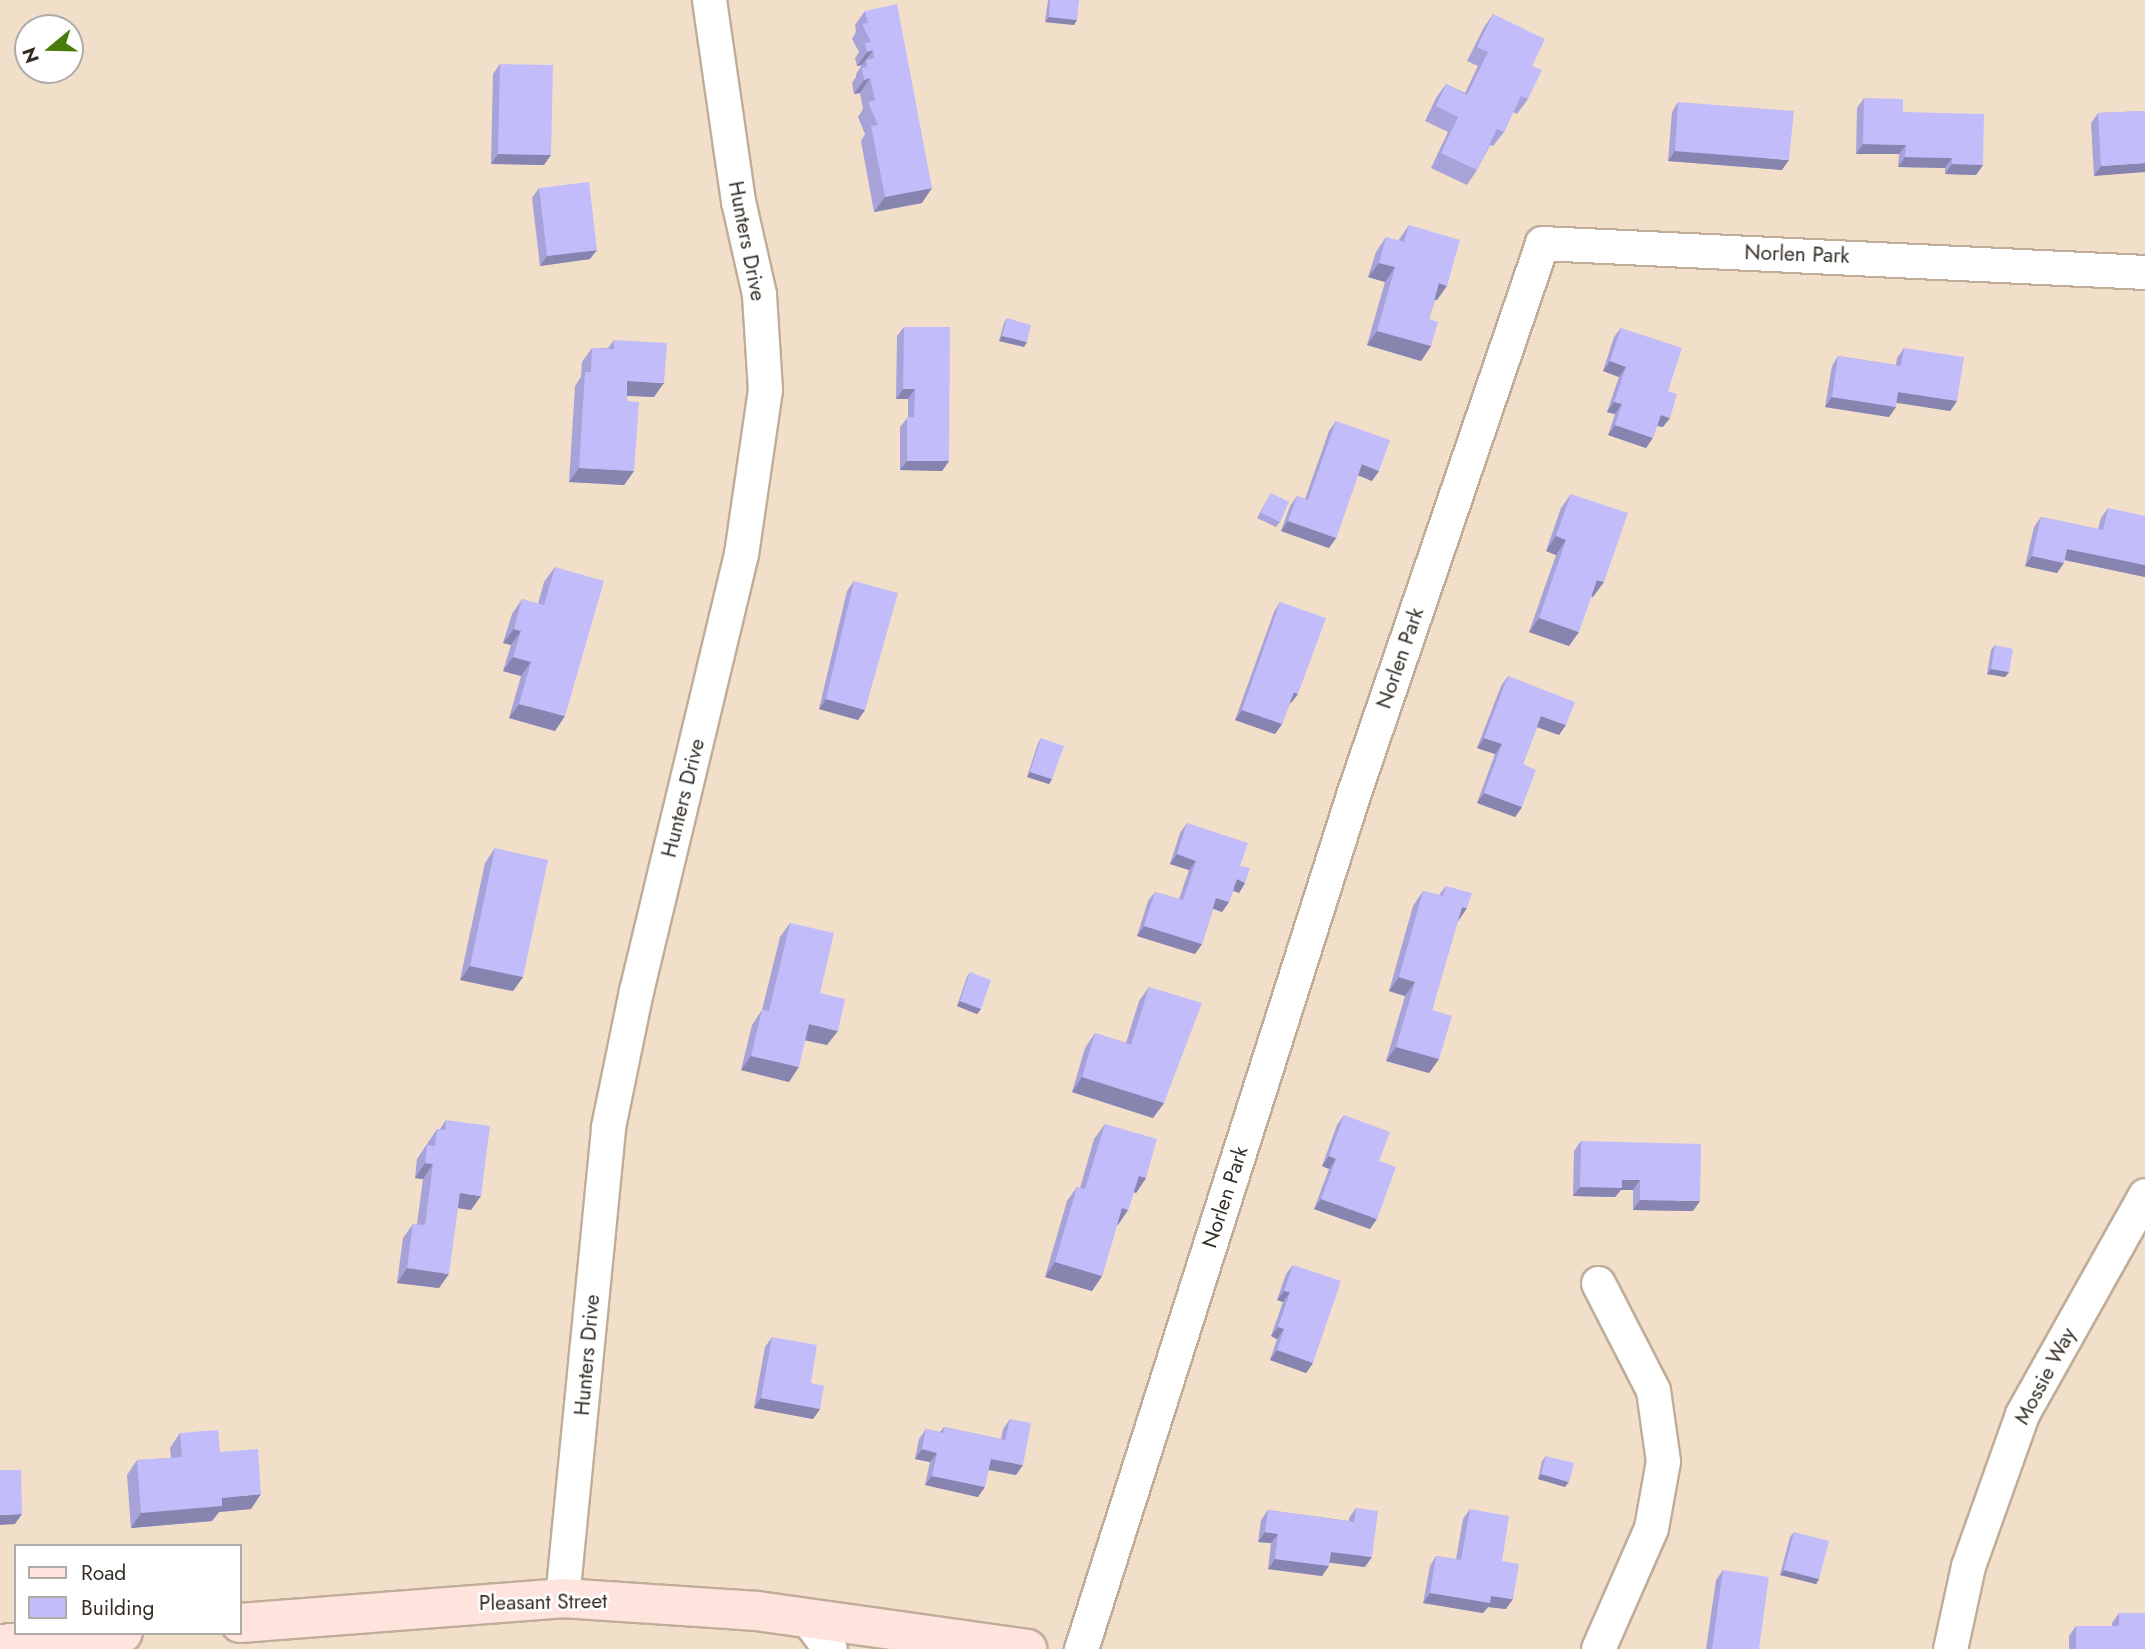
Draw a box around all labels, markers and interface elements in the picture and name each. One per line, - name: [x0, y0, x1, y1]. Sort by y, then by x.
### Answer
- north arrow: [14, 14, 84, 84]
- text: N: [15, 44, 46, 67]
- street label: Hunters Drive: [723, 179, 771, 303]
- street label: Norlen Park: [1744, 240, 1850, 268]
- street label: Norlen Park: [1371, 604, 1429, 712]
- street label: Hunters Drive: [656, 736, 710, 860]
- street label: Norlen Park: [1197, 1143, 1253, 1251]
- street label: Hunters Drive: [569, 1293, 605, 1417]
- street label: Mossie Way: [2009, 1323, 2081, 1429]
- legend: [14, 1544, 242, 1635]
- text: Road: [81, 1558, 126, 1588]
- street label: Pleasant Street: [479, 1588, 607, 1616]
- text: Building: [81, 1593, 154, 1623]

